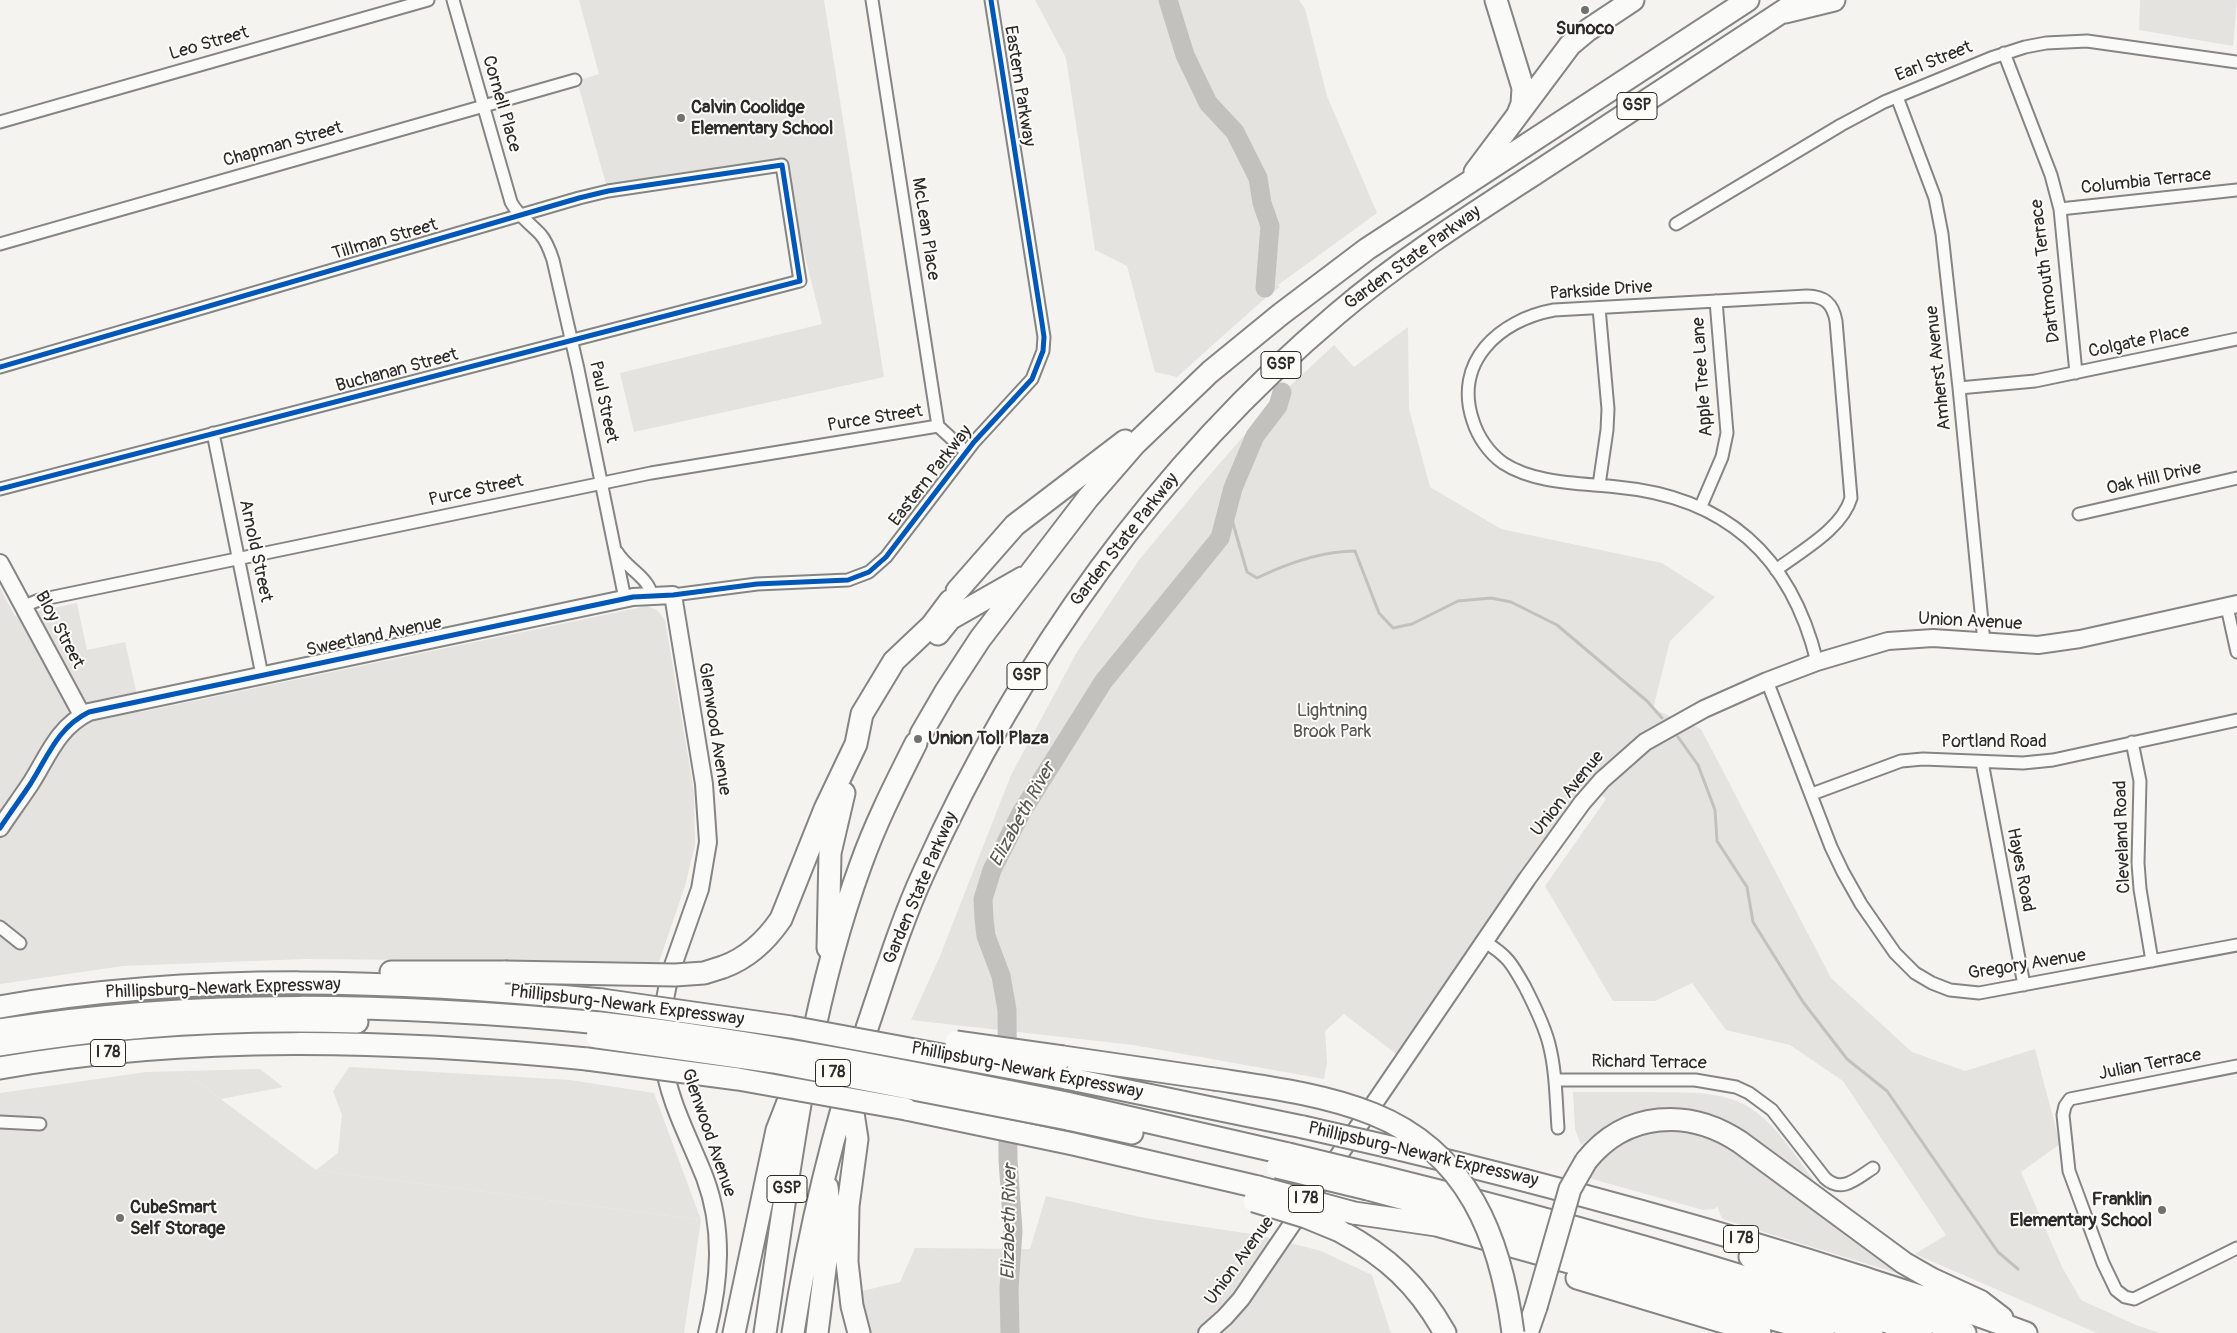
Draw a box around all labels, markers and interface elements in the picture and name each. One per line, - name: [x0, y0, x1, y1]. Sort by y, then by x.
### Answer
- marker: Sunoco: [1579, 4, 1591, 16]
- place label: Sunoco: [1556, 18, 1614, 40]
- street label: Leo Street: [167, 22, 251, 66]
- street label: Eastern Parkway: [999, 24, 1039, 148]
- street label: Earl Street: [1892, 37, 1976, 87]
- street label: Cornell Place: [477, 53, 525, 155]
- road number: GSP: [1617, 92, 1657, 120]
- place label: Calvin Coolidge Elementary School: [691, 97, 833, 140]
- marker: Calvin Coolidge Elementary School: [675, 112, 687, 124]
- street label: Chapman Street: [221, 118, 345, 172]
- street label: Columbia Terrace: [2080, 164, 2212, 200]
- street label: McLean Place: [906, 176, 944, 282]
- street label: Dartmouth Terrace: [2026, 198, 2066, 344]
- street label: Garden State Parkway: [1341, 201, 1485, 315]
- street label: Tillman Street: [330, 215, 440, 265]
- street label: Parkside Drive: [1549, 277, 1653, 305]
- street label: Amherst Avenue: [1922, 304, 1956, 432]
- street label: Apple Tree Lane: [1688, 316, 1718, 438]
- street label: Colgate Place: [2087, 321, 2191, 363]
- street label: Buchanan Street: [334, 344, 460, 398]
- road number: GSP: [1261, 352, 1301, 378]
- street label: Paul Street: [584, 359, 622, 445]
- street label: Purce Street: [826, 401, 924, 437]
- street label: Eastern Parkway: [885, 421, 977, 531]
- street label: Oak Hill Drive: [2104, 458, 2204, 500]
- street label: Garden State Parkway: [1066, 469, 1184, 611]
- street label: Purce Street: [427, 470, 525, 512]
- street label: Arnold Street: [234, 498, 276, 604]
- street label: Bloy Street: [30, 588, 88, 672]
- street label: Union Avenue: [1917, 608, 2023, 636]
- street label: Sweetland Avenue: [304, 612, 444, 662]
- street label: Glenwood Avenue: [693, 661, 735, 797]
- road number: GSP: [1007, 662, 1047, 689]
- park label: Lightning Brook Park: [1293, 700, 1371, 742]
- place label: Union Toll Plaza: [928, 728, 1049, 750]
- street label: Portland Road: [1941, 731, 2047, 753]
- marker: Union Toll Plaza: [912, 733, 924, 745]
- street label: Union Avenue: [1527, 747, 1609, 841]
- water label: Elizabeth River: [985, 759, 1061, 871]
- street label: Cleveland Road: [2110, 780, 2136, 894]
- street label: Garden State Parkway: [879, 809, 963, 967]
- street label: Hayes Road: [2001, 826, 2039, 914]
- street label: Gregory Avenue: [1967, 945, 2087, 985]
- street label: Phillipsburg-Newark Expressway: [105, 974, 341, 1004]
- street label: Phillipsburg-Newark Expressway: [509, 981, 745, 1031]
- street label: Phillipsburg-Newark Expressway: [909, 1038, 1145, 1104]
- road number: I 78: [90, 1040, 126, 1066]
- street label: Julian Terrace: [2097, 1044, 2203, 1086]
- street label: Richard Terrace: [1591, 1051, 1707, 1075]
- road number: I 78: [816, 1060, 850, 1086]
- street label: Glenwood Avenue: [676, 1066, 740, 1200]
- street label: Phillipsburg-Newark Expressway: [1306, 1118, 1540, 1192]
- water label: Elizabeth River: [998, 1164, 1022, 1280]
- road number: GSP: [767, 1176, 807, 1202]
- road number: I 78: [1288, 1186, 1324, 1212]
- place label: Franklin Elementary School: [2010, 1189, 2152, 1232]
- place label: CubeSmart Self Storage: [130, 1197, 225, 1240]
- marker: Franklin Elementary School: [2156, 1204, 2168, 1216]
- marker: CubeSmart Self Storage: [114, 1212, 126, 1224]
- street label: Union Avenue: [1201, 1212, 1279, 1310]
- road number: I 78: [1724, 1226, 1758, 1252]

